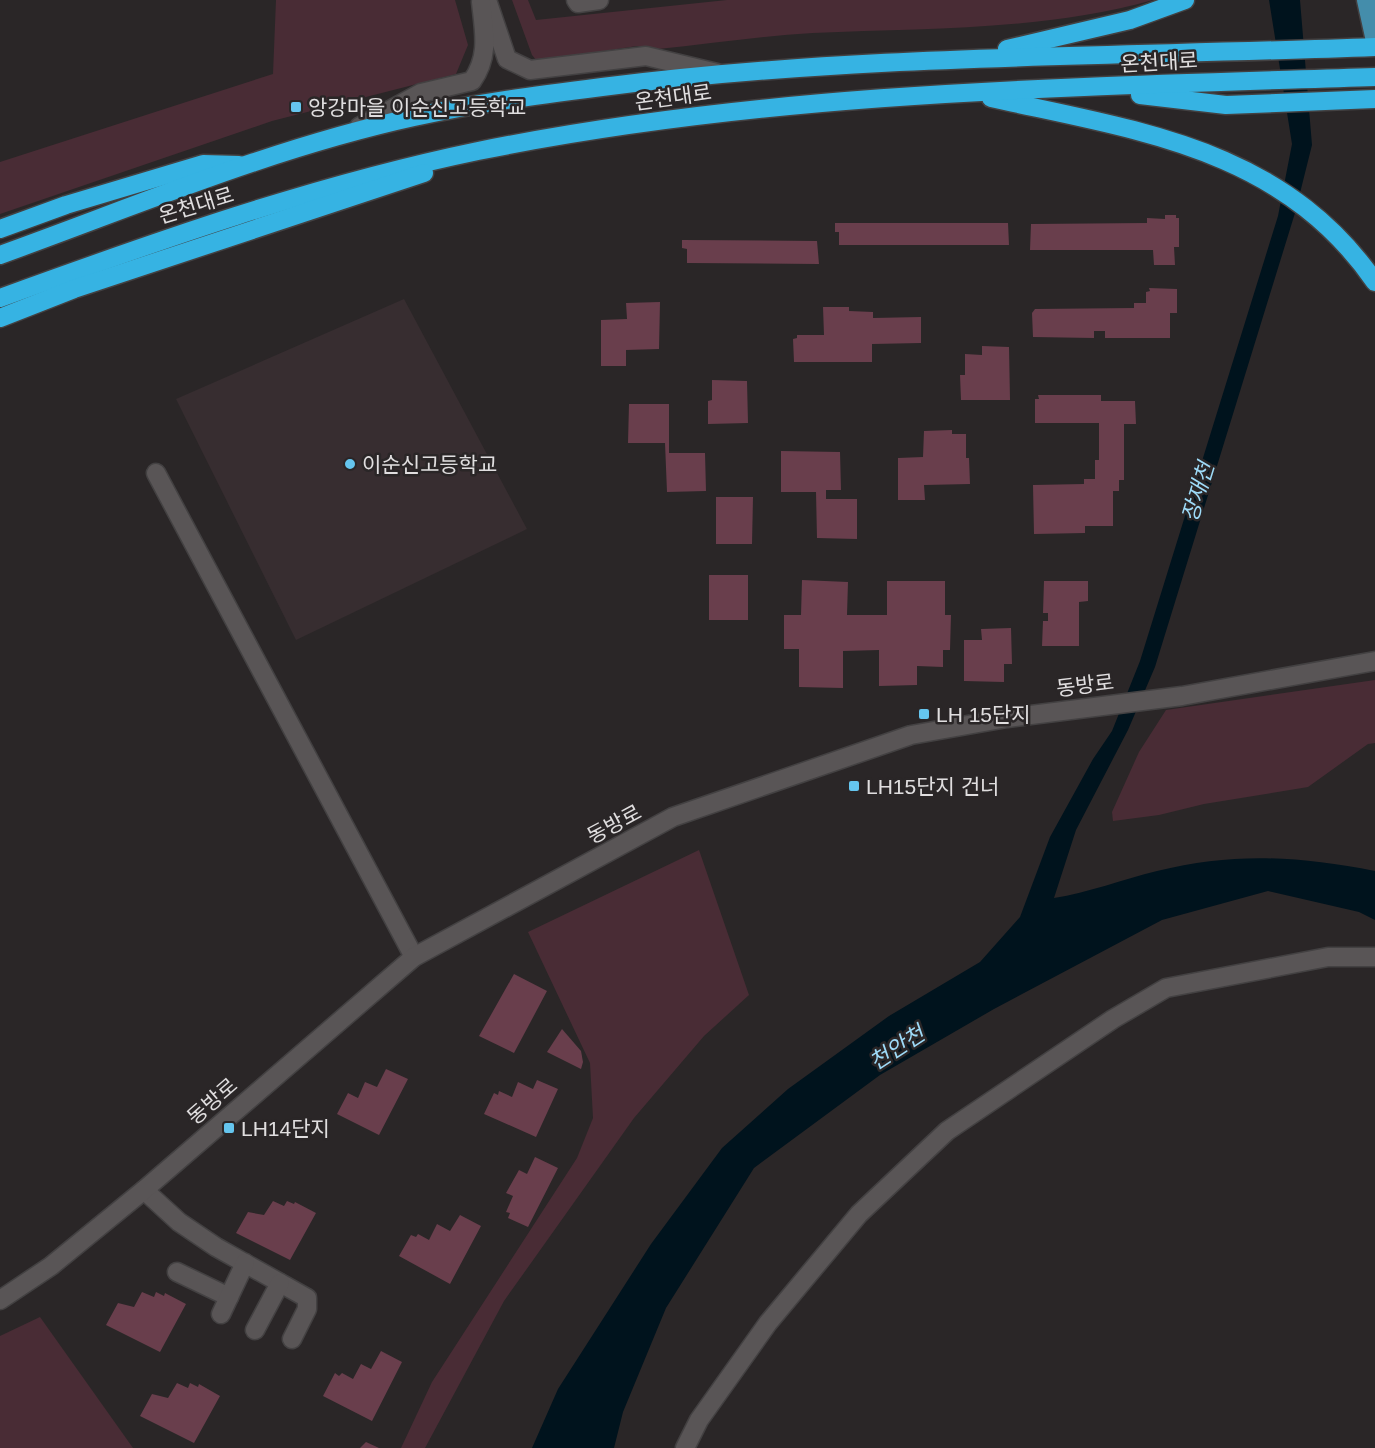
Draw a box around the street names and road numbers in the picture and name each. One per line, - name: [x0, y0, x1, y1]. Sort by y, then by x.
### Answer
- street label: 온천대로: [1120, 48, 1198, 76]
- street label: 온천대로: [633, 80, 713, 114]
- street label: 온천대로: [156, 183, 236, 227]
- street label: 동방로: [1055, 670, 1115, 700]
- street label: 동방로: [583, 800, 645, 848]
- street label: 동방로: [183, 1073, 241, 1129]

